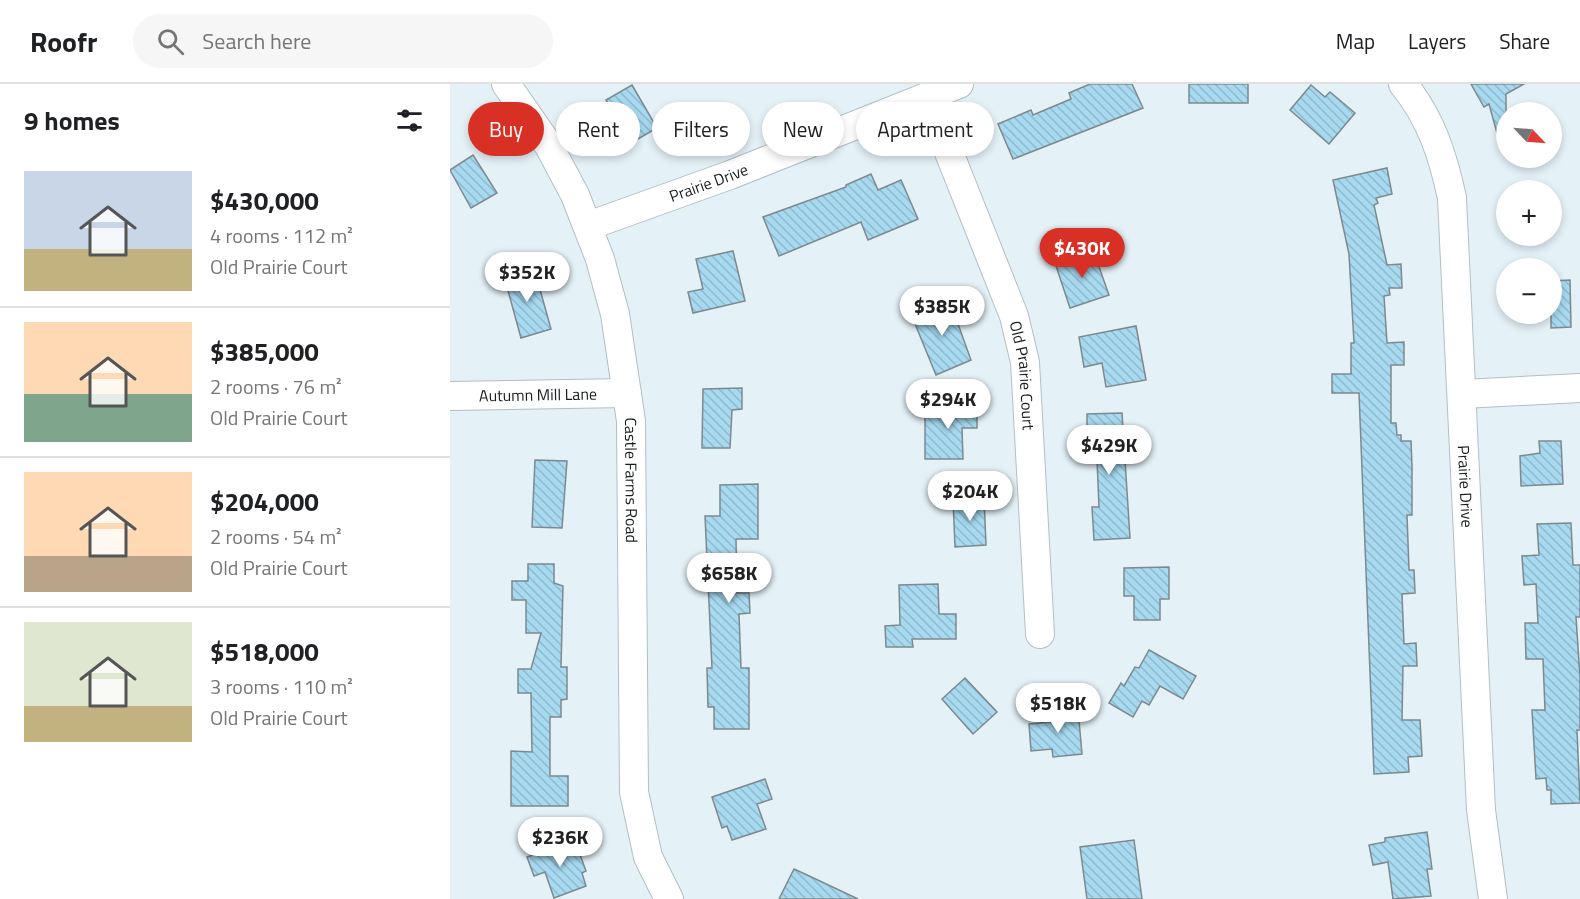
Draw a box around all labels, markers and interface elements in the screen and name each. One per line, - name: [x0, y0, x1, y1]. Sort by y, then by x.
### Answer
- search box: [133, 14, 553, 68]
- text: Roofr: [30, 20, 97, 63]
- text: Search here: [202, 24, 311, 58]
- icon: search: [154, 25, 187, 58]
- text: Map: [1336, 25, 1375, 57]
- text: Layers: [1408, 25, 1466, 57]
- text: Share: [1499, 25, 1550, 57]
- text: 9 homes: [24, 101, 120, 140]
- chip: Buy: [468, 102, 544, 156]
- chip: Rent: [556, 102, 640, 156]
- chip: Filters: [652, 102, 750, 156]
- chip: New: [762, 102, 844, 156]
- chip: Apartment: [856, 102, 994, 156]
- north arrow: [1496, 102, 1562, 168]
- map controls: [1496, 102, 1562, 324]
- icon: filters: [393, 104, 426, 137]
- street label: Prairie Drive: [666, 157, 751, 208]
- button: +: [1496, 180, 1562, 246]
- text: $430,000: [210, 181, 319, 220]
- icon: home: [72, 195, 144, 267]
- text: 4 rooms · 112 m²: [210, 220, 353, 251]
- pin: $430K: [1040, 228, 1124, 279]
- text: $430K: [1054, 232, 1110, 263]
- text: Old Prairie Court: [210, 251, 348, 282]
- pin: $352K: [485, 252, 569, 303]
- text: $352K: [499, 256, 555, 287]
- button: −: [1496, 258, 1562, 324]
- pin: $385K: [900, 286, 984, 337]
- text: $385K: [914, 290, 970, 321]
- street label: Old Prairie Court: [1004, 318, 1041, 431]
- text: $385,000: [210, 332, 319, 371]
- icon: home: [72, 346, 144, 418]
- text: 2 rooms · 76 m²: [210, 371, 342, 402]
- pin: $294K: [906, 379, 990, 430]
- street label: Autumn Mill Lane: [479, 382, 597, 408]
- text: $294K: [920, 383, 976, 414]
- text: Old Prairie Court: [210, 402, 348, 433]
- street label: Castle Farms Road: [619, 417, 644, 543]
- pin: $429K: [1067, 425, 1151, 476]
- text: $429K: [1081, 429, 1137, 460]
- street label: Prairie Drive: [1452, 445, 1480, 528]
- pin: $204K: [928, 471, 1012, 522]
- text: $204K: [942, 475, 998, 506]
- text: $204,000: [210, 482, 319, 521]
- icon: home: [72, 496, 144, 568]
- text: 2 rooms · 54 m²: [210, 521, 342, 552]
- text: Old Prairie Court: [210, 552, 348, 583]
- pin: $658K: [687, 553, 771, 604]
- text: $658K: [701, 557, 757, 588]
- text: $518,000: [210, 632, 319, 671]
- icon: home: [72, 646, 144, 718]
- text: 3 rooms · 110 m²: [210, 671, 353, 702]
- pin: $518K: [1016, 683, 1100, 734]
- text: $518K: [1030, 687, 1086, 718]
- text: Old Prairie Court: [210, 702, 348, 733]
- pin: $236K: [518, 817, 602, 868]
- text: $236K: [532, 821, 588, 852]

